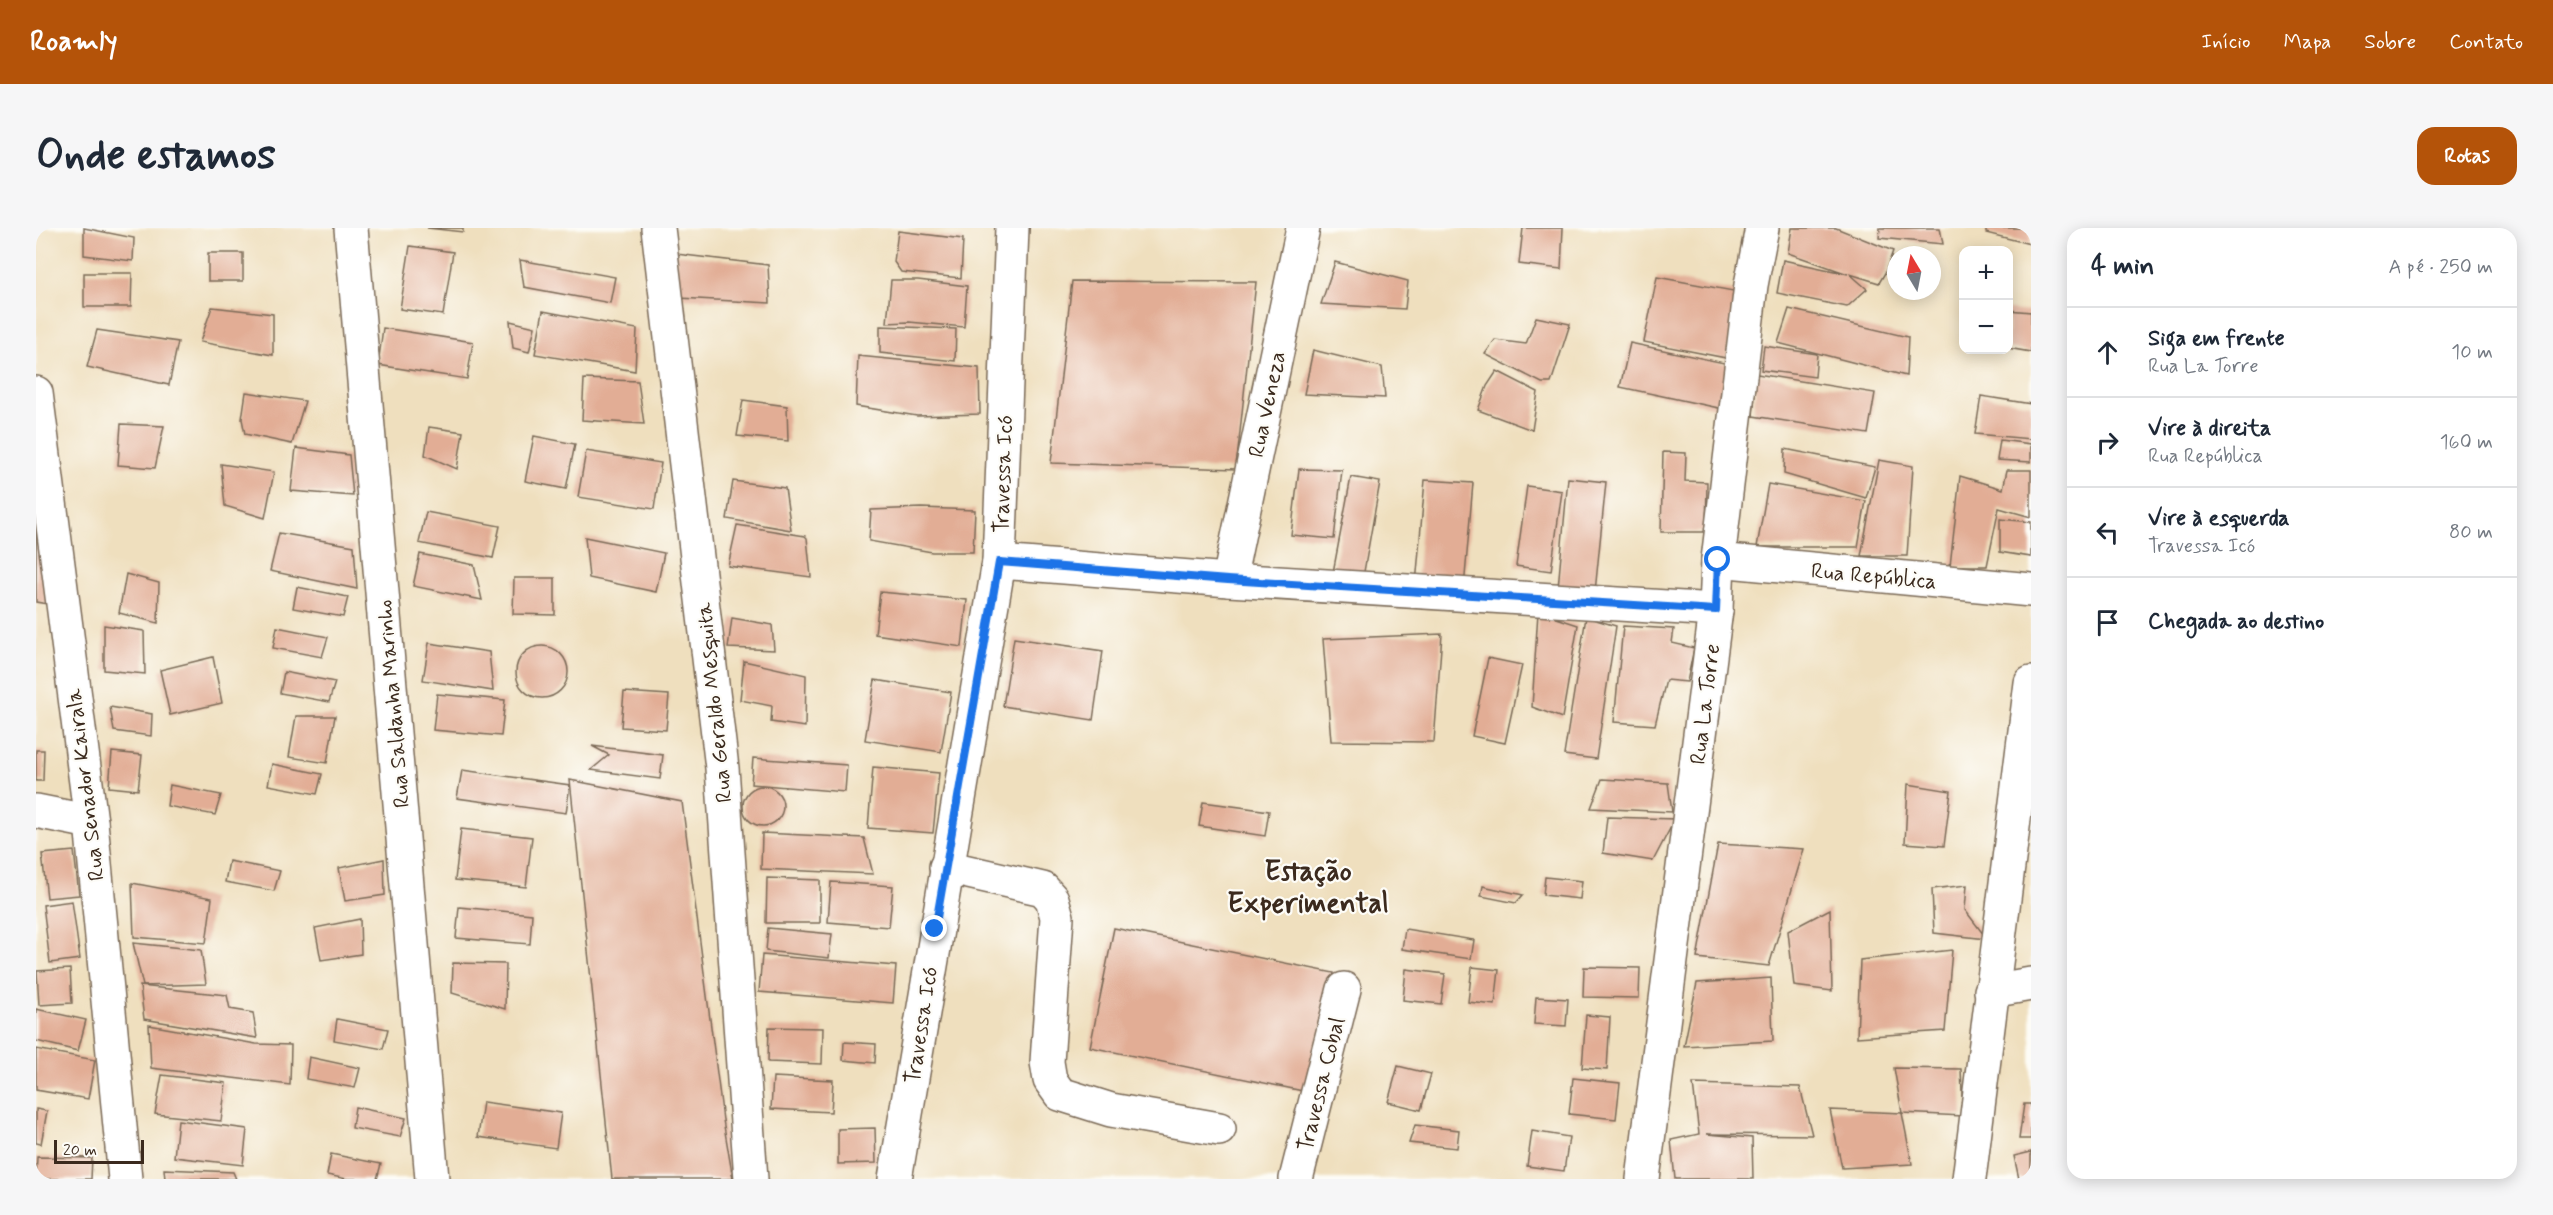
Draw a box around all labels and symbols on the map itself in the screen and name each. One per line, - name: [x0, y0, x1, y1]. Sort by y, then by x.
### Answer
- north arrow: [1887, 246, 1941, 300]
- street label: Rua Veneza: [1243, 349, 1293, 460]
- street label: Travessa Icó: [988, 415, 1020, 534]
- route start: [1704, 546, 1730, 572]
- street label: Rua República: [1810, 558, 1938, 596]
- street label: Rua Saldanha Marinho: [371, 599, 417, 809]
- street label: Rua Geraldo Mesquita: [690, 601, 739, 804]
- street label: Rua La Torre: [1685, 642, 1727, 766]
- street label: Rua Senador Kairala: [60, 686, 112, 882]
- district label: Estação Experimental: [1227, 854, 1389, 923]
- route end: [921, 915, 947, 941]
- street label: Travessa Icó: [899, 965, 945, 1086]
- street label: Travessa Cobal: [1292, 1015, 1352, 1154]
- scale bar: [54, 1137, 144, 1164]

